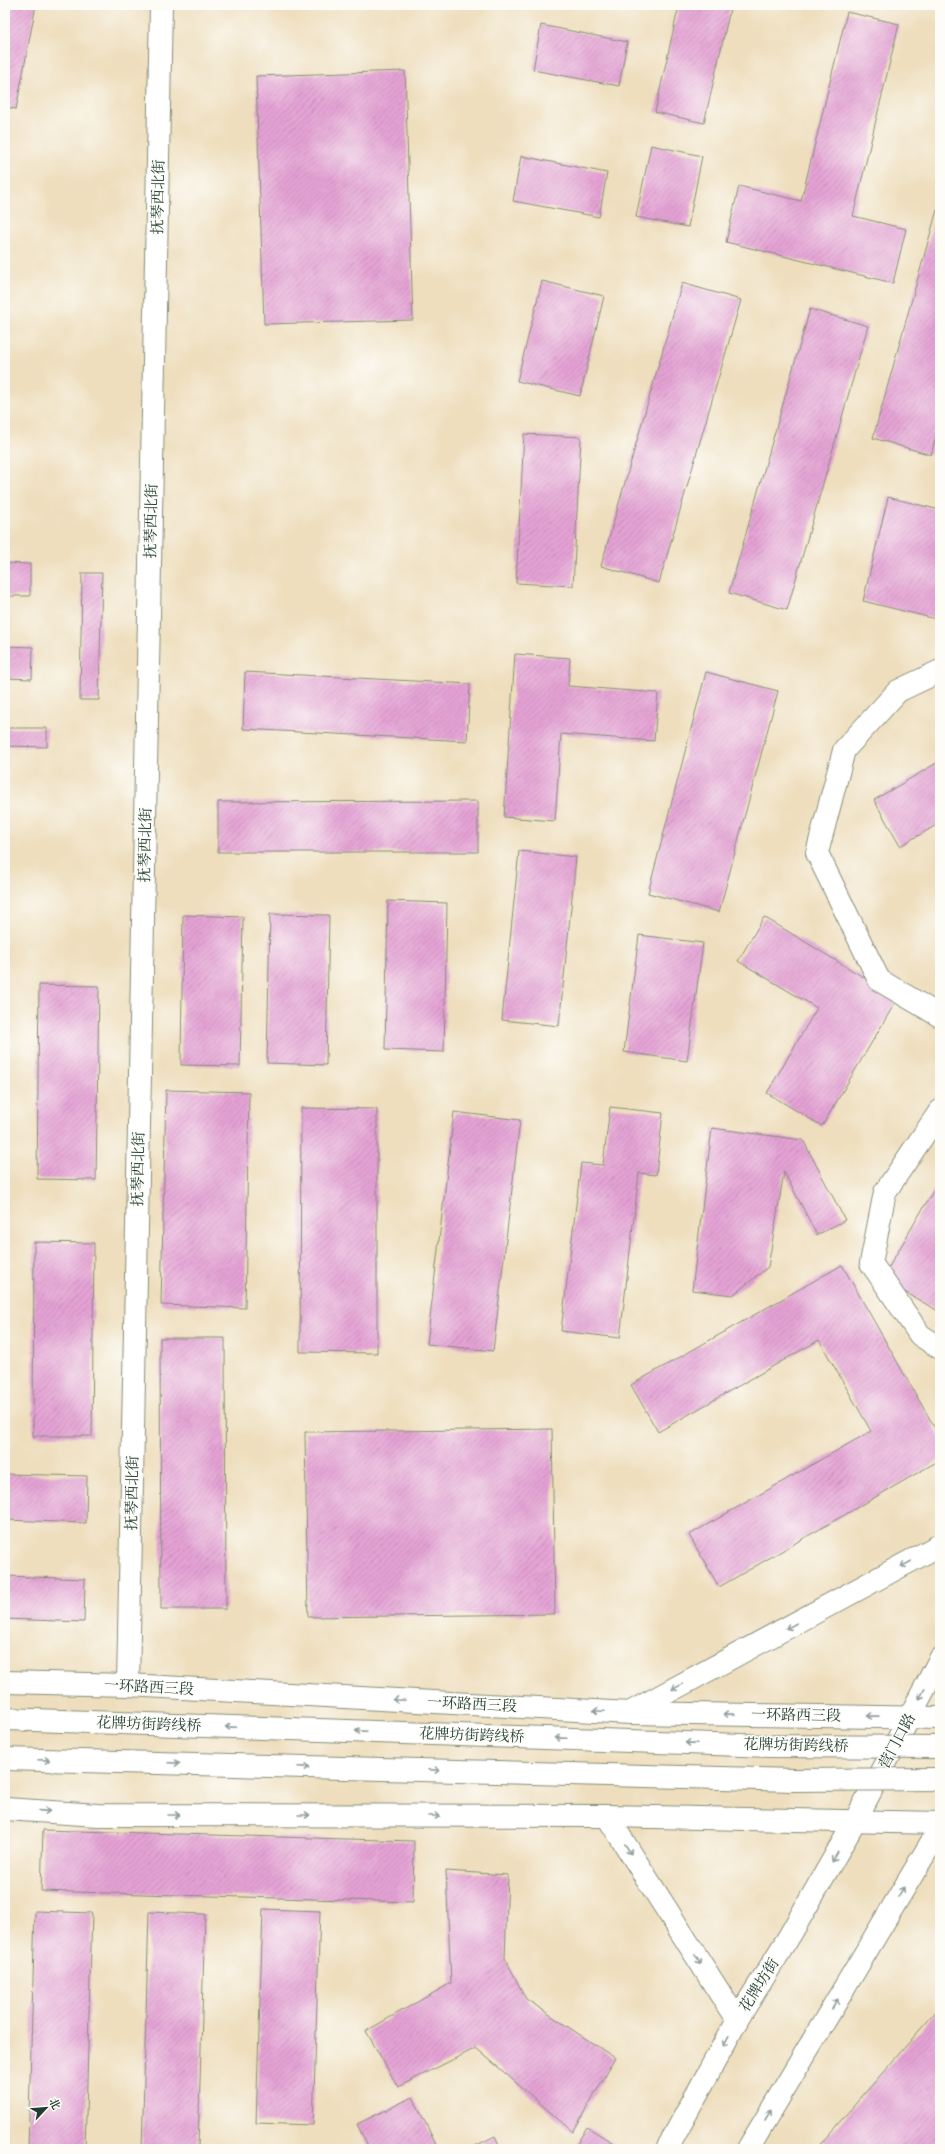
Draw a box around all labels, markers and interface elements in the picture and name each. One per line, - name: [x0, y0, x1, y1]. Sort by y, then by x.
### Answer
- street label: 抚琴西北街: [148, 159, 168, 235]
- street label: 抚琴西北街: [141, 483, 161, 559]
- street label: 抚琴西北街: [135, 807, 155, 883]
- street label: 抚琴西北街: [128, 1131, 148, 1207]
- street label: 抚琴西北街: [122, 1455, 142, 1531]
- one-way arrow: [900, 1560, 912, 1568]
- one-way arrow: [786, 1622, 798, 1630]
- street label: 一环路西三段: [104, 1676, 194, 1698]
- one-way arrow: [671, 1684, 683, 1692]
- one-way arrow: [917, 1688, 925, 1700]
- street label: 一环路西三段: [427, 1693, 517, 1715]
- one-way arrow: [393, 1697, 406, 1704]
- street label: 一环路西三段: [751, 1705, 841, 1725]
- one-way arrow: [593, 1707, 606, 1715]
- one-way arrow: [723, 1710, 736, 1718]
- street label: 营门口路: [875, 1710, 919, 1772]
- one-way arrow: [867, 1712, 880, 1720]
- street label: 花牌坊街跨线桥: [96, 1713, 202, 1735]
- one-way arrow: [225, 1723, 238, 1731]
- street label: 花牌坊街跨线桥: [419, 1724, 525, 1746]
- one-way arrow: [355, 1728, 368, 1735]
- one-way arrow: [555, 1735, 568, 1742]
- street label: 花牌坊街跨线桥: [743, 1735, 849, 1755]
- one-way arrow: [685, 1739, 698, 1747]
- one-way arrow: [37, 1756, 50, 1764]
- one-way arrow: [167, 1759, 180, 1767]
- one-way arrow: [297, 1763, 310, 1771]
- one-way arrow: [427, 1766, 440, 1774]
- one-way arrow: [37, 1808, 50, 1815]
- one-way arrow: [167, 1811, 180, 1819]
- one-way arrow: [297, 1811, 310, 1819]
- one-way arrow: [427, 1812, 440, 1820]
- one-way arrow: [624, 1843, 632, 1854]
- one-way arrow: [830, 1850, 838, 1862]
- one-way arrow: [898, 1886, 906, 1898]
- one-way arrow: [694, 1953, 702, 1965]
- street label: 花牌坊街: [735, 1955, 783, 2015]
- one-way arrow: [831, 1998, 839, 2010]
- one-way arrow: [721, 2034, 729, 2046]
- north arrow: [26, 2088, 66, 2128]
- text: 北: [46, 2096, 63, 2112]
- one-way arrow: [765, 2109, 773, 2121]

